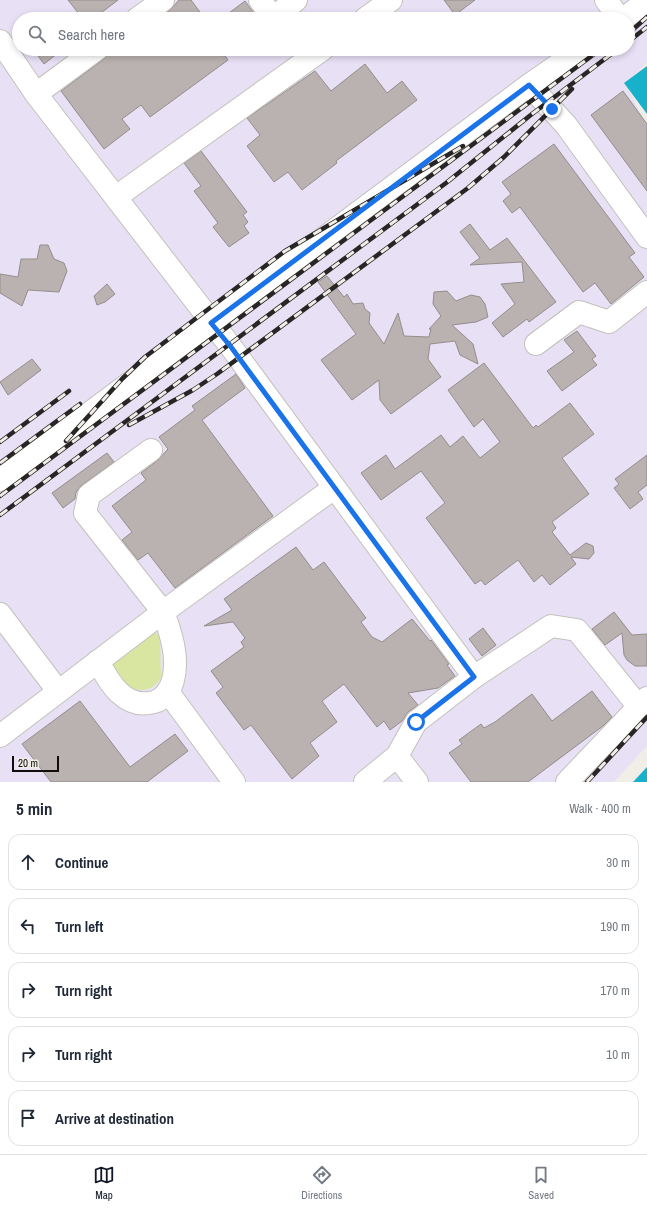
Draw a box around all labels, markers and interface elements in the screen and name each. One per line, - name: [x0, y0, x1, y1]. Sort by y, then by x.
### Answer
- search box: [12, 12, 635, 56]
- icon: search: [26, 23, 48, 45]
- text: Search here: [58, 24, 125, 45]
- route end: [543, 100, 561, 118]
- route start: [407, 713, 425, 731]
- scale bar: [12, 754, 59, 773]
- text: 20 m: [18, 756, 38, 770]
- text: 5 min: [16, 797, 52, 820]
- text: Walk · 400 m: [569, 800, 631, 817]
- icon: ahead: [17, 851, 39, 873]
- text: Continue: [55, 852, 108, 873]
- text: 30 m: [606, 854, 630, 871]
- icon: left: [17, 915, 39, 937]
- text: Turn left: [55, 916, 103, 937]
- text: 190 m: [600, 918, 630, 935]
- icon: right: [17, 979, 39, 1001]
- text: Turn right: [55, 980, 112, 1001]
- text: 170 m: [600, 982, 630, 999]
- icon: right: [17, 1043, 39, 1065]
- text: Turn right: [55, 1044, 112, 1065]
- text: 10 m: [606, 1046, 630, 1063]
- icon: arrive: [17, 1107, 39, 1129]
- text: Arrive at destination: [55, 1108, 174, 1129]
- tab: Map: [93, 1164, 115, 1202]
- tab: Directions: [301, 1164, 342, 1202]
- tab: Saved: [528, 1164, 554, 1202]

